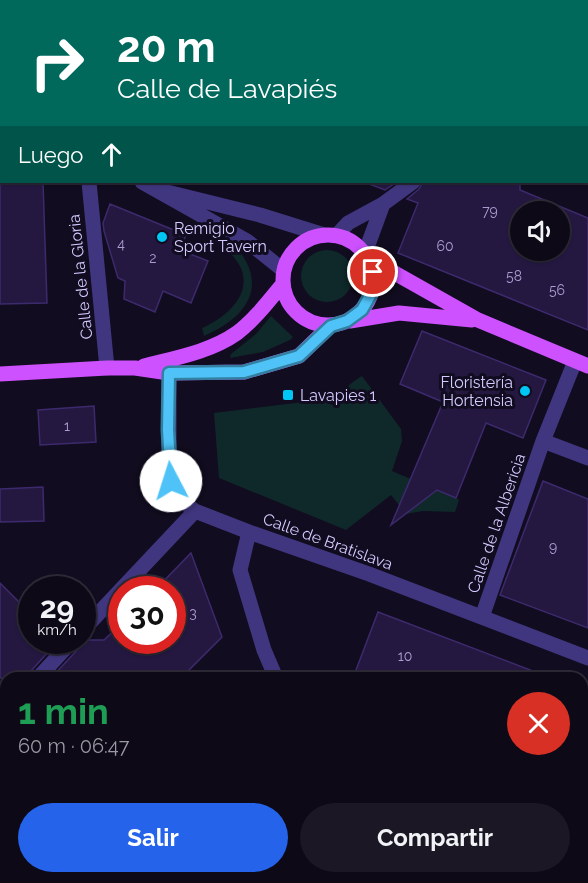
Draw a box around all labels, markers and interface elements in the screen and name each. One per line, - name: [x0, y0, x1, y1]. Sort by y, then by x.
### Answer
- text: 20 m: [117, 23, 216, 72]
- icon: right: [18, 24, 96, 102]
- text: Calle de Lavapiés: [117, 73, 337, 104]
- icon: ahead: [95, 138, 128, 171]
- text: Luego: [18, 142, 83, 168]
- map controls: [510, 201, 570, 261]
- button: sound: [510, 201, 570, 261]
- house number: 79: [482, 203, 498, 219]
- street label: Calle de la Gloria: [64, 213, 97, 340]
- place label: Remigio Sport Tavern: [174, 219, 267, 256]
- marker: Remigio Sport Tavern: [155, 230, 169, 244]
- house number: 4: [117, 236, 125, 252]
- house number: 60: [436, 238, 454, 254]
- pin: [347, 246, 398, 297]
- house number: 2: [149, 250, 157, 266]
- icon: arrive: [356, 255, 389, 288]
- house number: 58: [506, 268, 522, 284]
- house number: 56: [549, 282, 565, 298]
- place label: Floristería Hortensia: [440, 373, 513, 410]
- marker: Floristería Hortensia: [518, 384, 532, 398]
- place label: Lavapies 1: [300, 386, 376, 405]
- marker: Lavapies 1: [281, 388, 295, 402]
- house number: 1: [64, 418, 70, 434]
- position arrow: [139, 449, 203, 513]
- street label: Calle de la Albericia: [464, 451, 529, 596]
- street label: Calle de Bratislava: [260, 509, 395, 574]
- house number: 9: [549, 539, 557, 555]
- speed limit sign: 30: [108, 576, 186, 654]
- text: 29: [40, 590, 74, 625]
- house number: 3: [189, 605, 197, 621]
- text: km/h: [37, 621, 77, 639]
- house number: 10: [398, 648, 412, 664]
- text: 1 min: [18, 690, 109, 732]
- button: close: [507, 692, 570, 755]
- text: 60 m · 06:47: [18, 734, 129, 758]
- button: Salir: [18, 803, 288, 872]
- button: Compartir: [300, 803, 570, 872]

